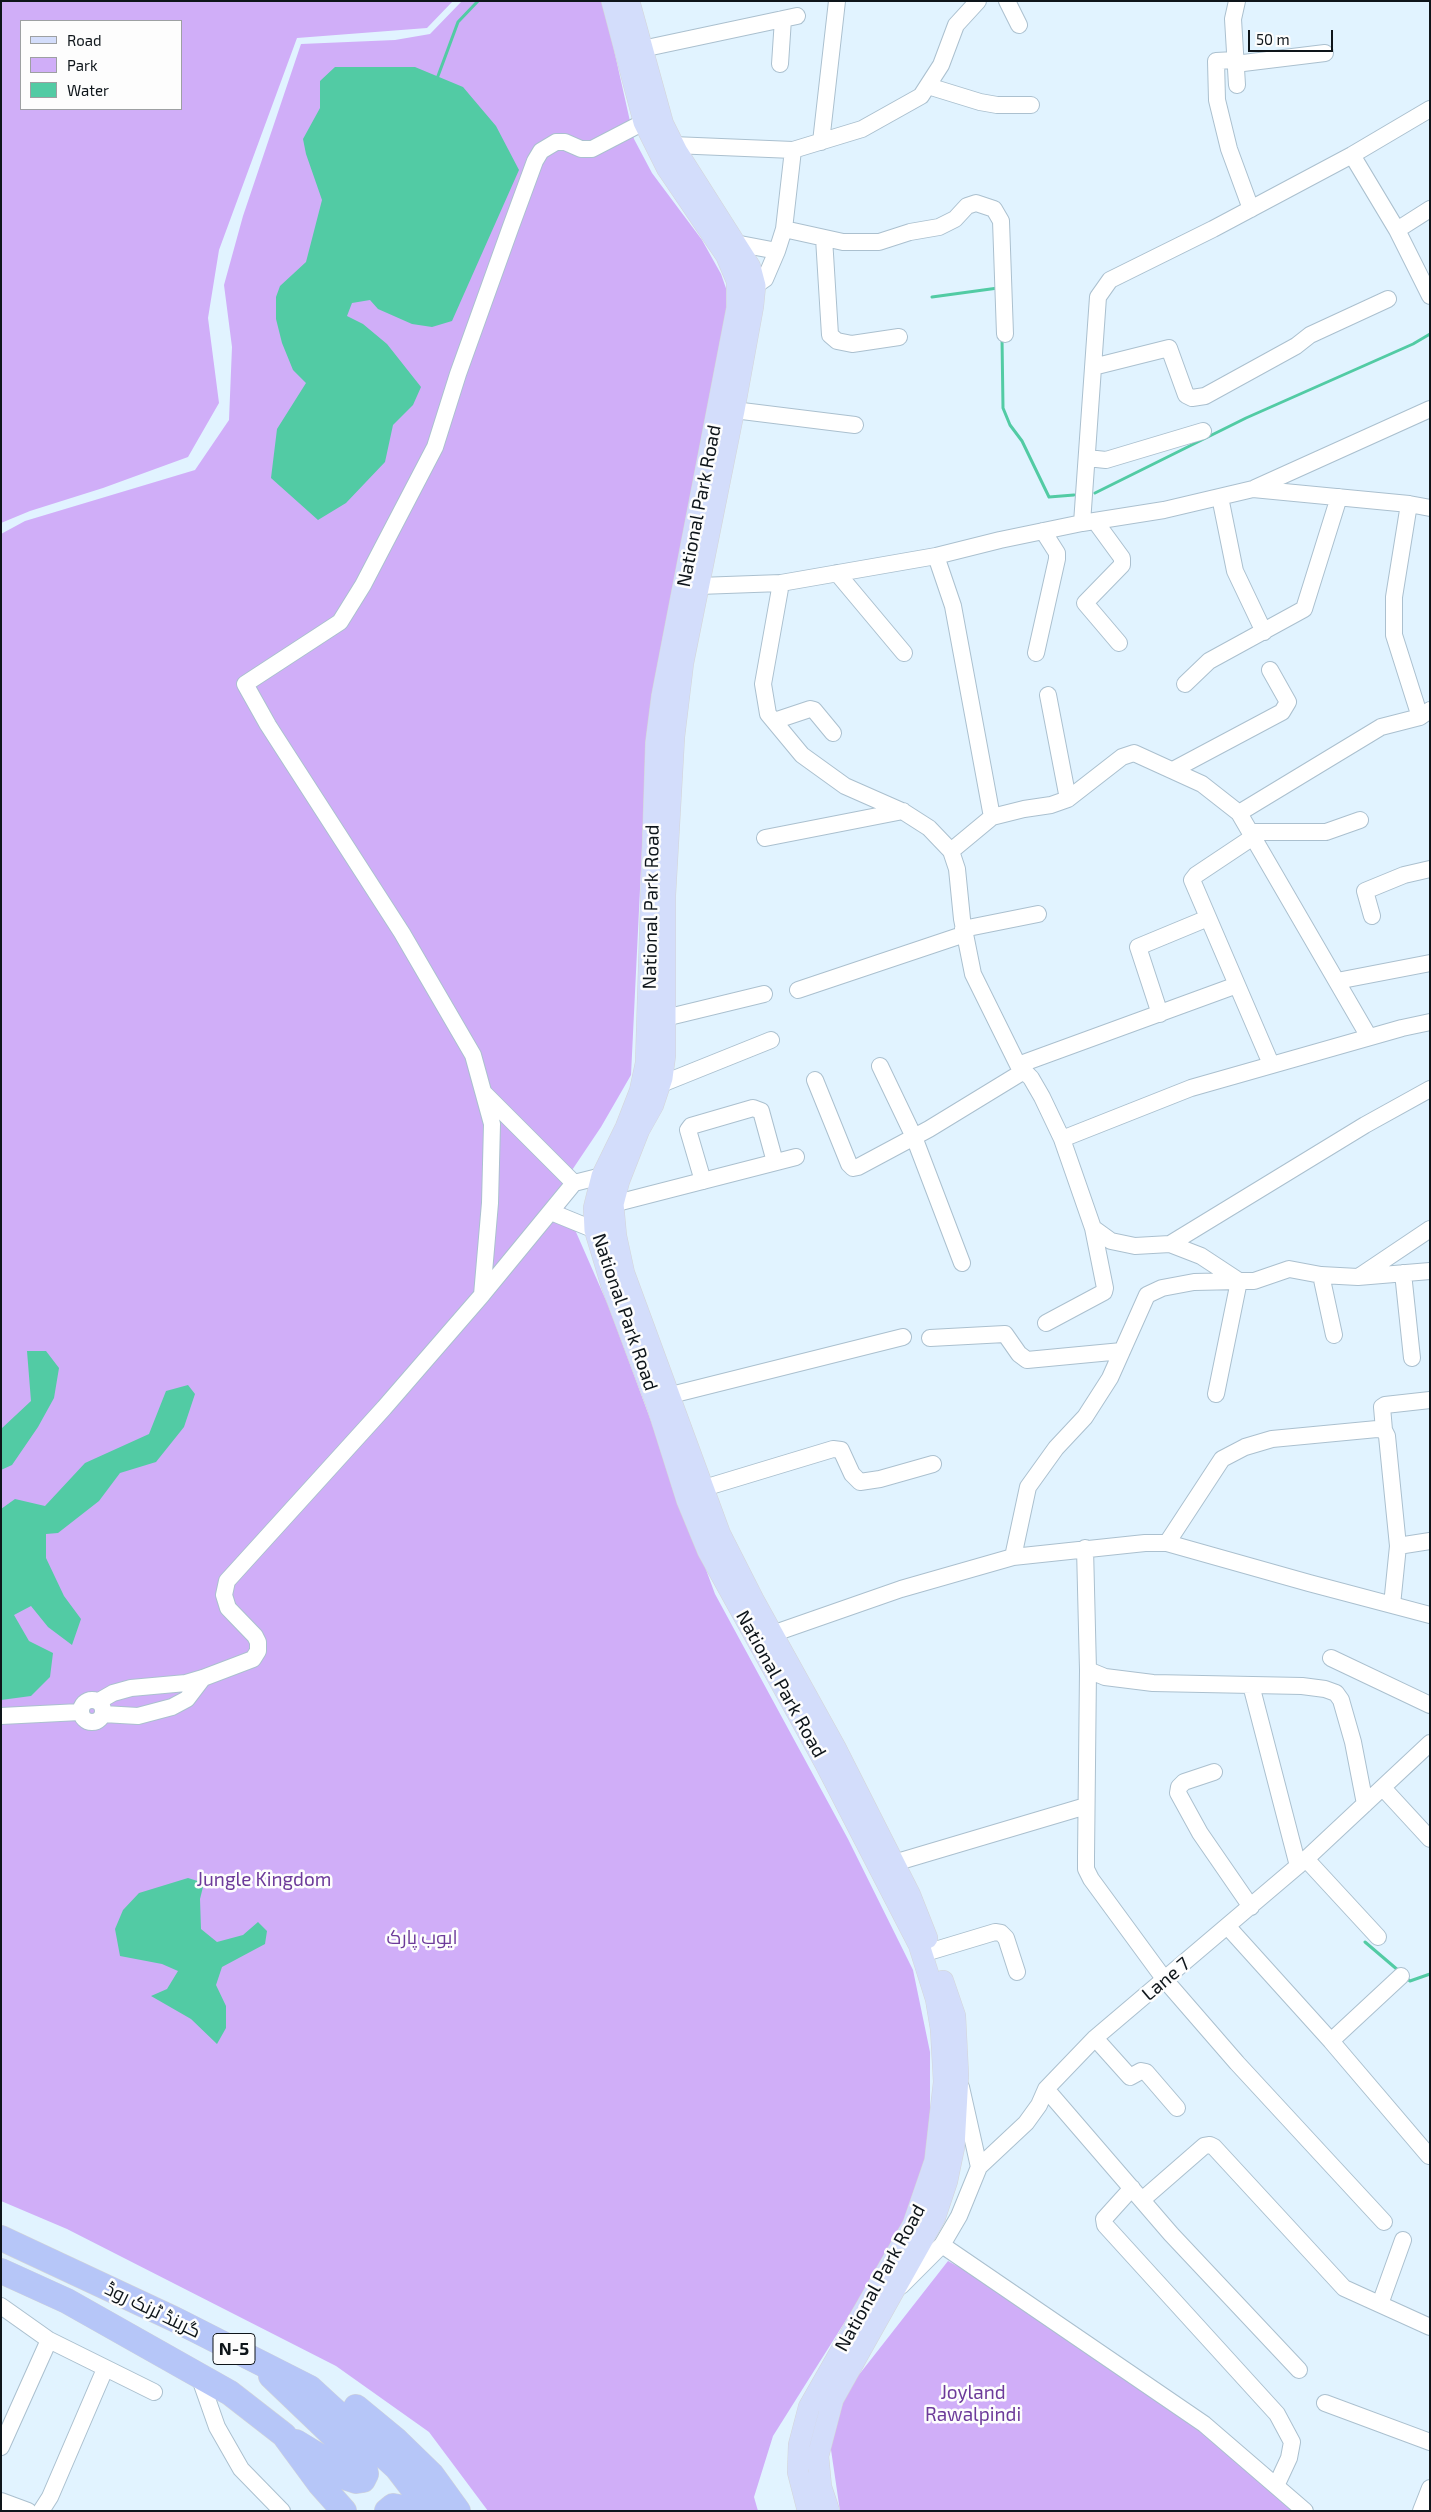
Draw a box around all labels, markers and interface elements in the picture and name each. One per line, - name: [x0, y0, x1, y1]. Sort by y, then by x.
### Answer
- legend: [20, 20, 182, 110]
- scale bar: [1251, 20, 1336, 52]
- text: 50 m: [1256, 30, 1290, 48]
- text: Road: [67, 31, 102, 49]
- text: Park: [67, 56, 98, 74]
- text: Water: [67, 81, 109, 99]
- street label: National Park Road: [672, 423, 726, 589]
- street label: National Park Road: [638, 824, 664, 990]
- street label: National Park Road: [587, 1230, 663, 1394]
- street label: National Park Road: [731, 1606, 831, 1762]
- park label: Jungle Kingdom: [197, 1869, 331, 1891]
- park label: ایوب پارک: [387, 1927, 457, 1949]
- street label: Lane 7: [1137, 1952, 1195, 2006]
- street label: National Park Road: [830, 2200, 930, 2356]
- street label: گرینڈ ٹرنک روڈ: [101, 2277, 205, 2343]
- road number: N-5: [213, 2334, 255, 2364]
- park label: Joyland Rawalpindi: [925, 2382, 1021, 2426]

